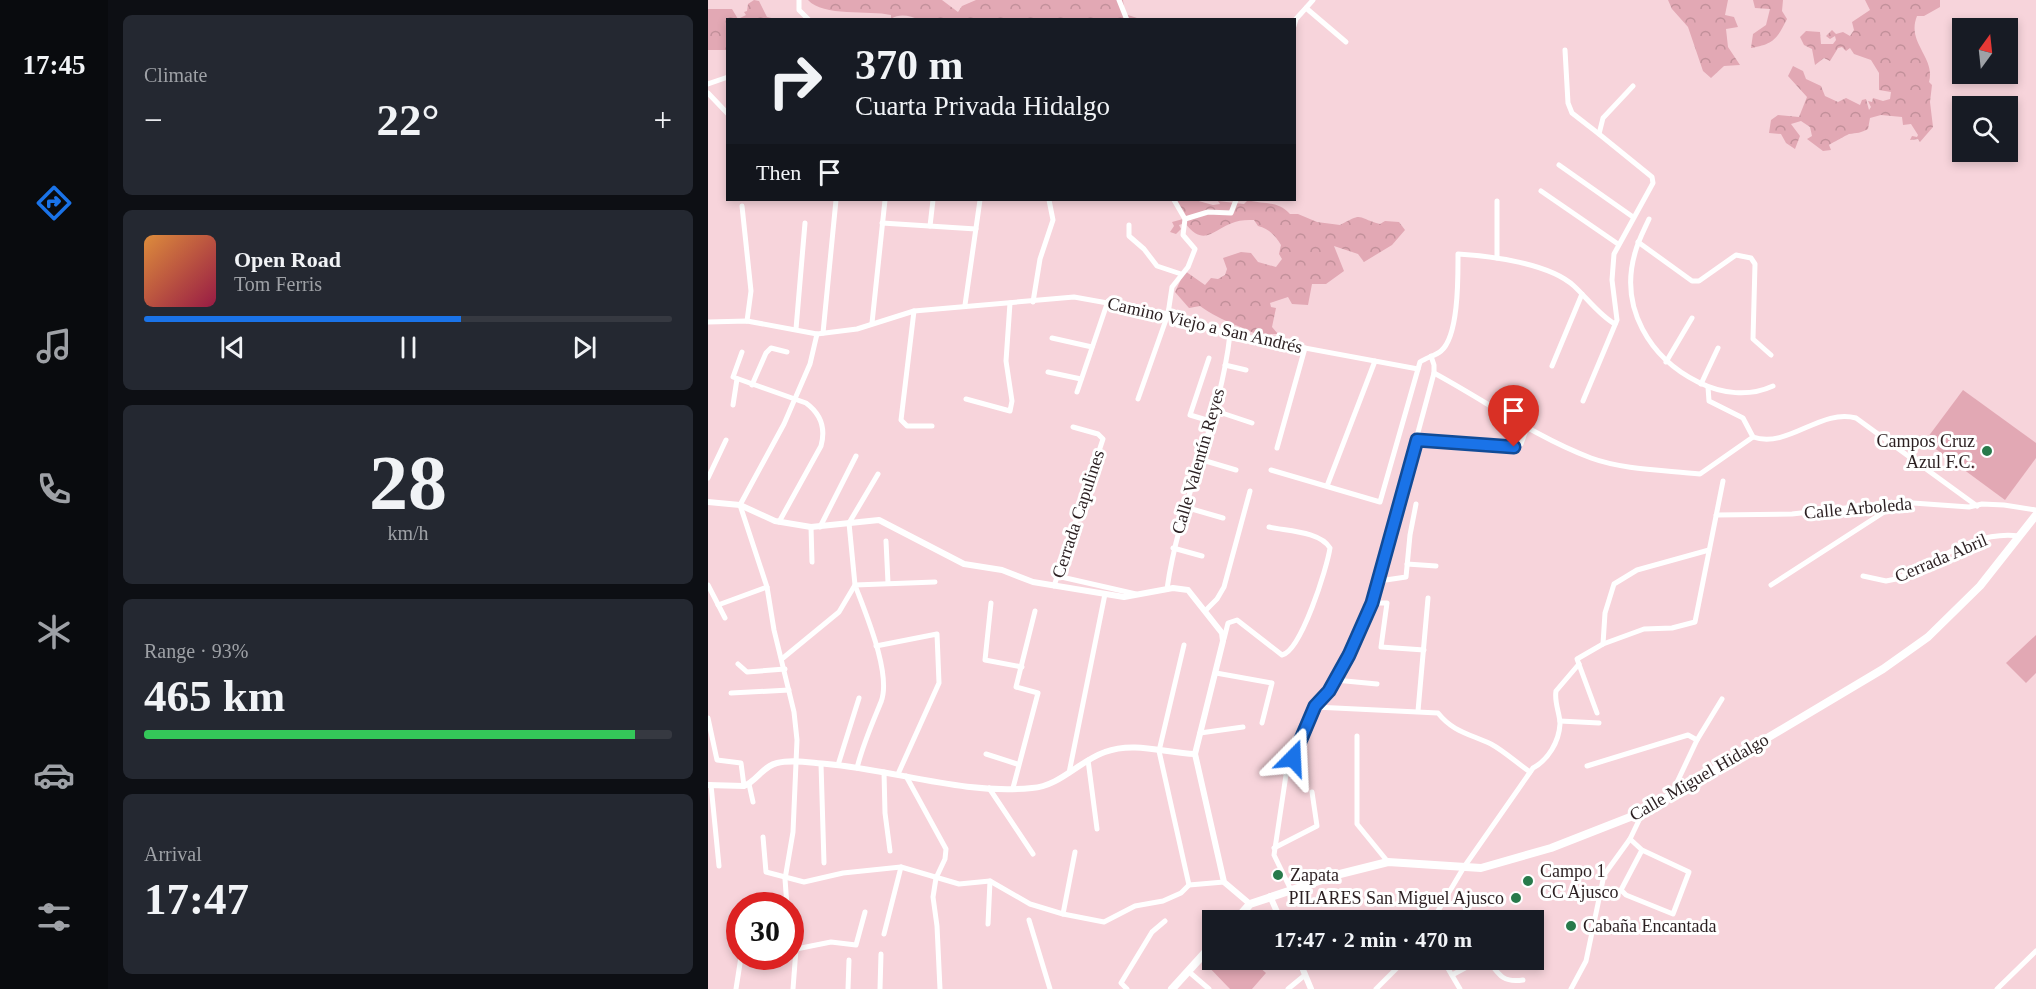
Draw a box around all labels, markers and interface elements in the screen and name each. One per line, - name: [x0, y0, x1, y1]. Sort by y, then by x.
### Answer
- north arrow: [1952, 18, 2018, 84]
- map controls: [1952, 18, 2018, 162]
- icon: right: [756, 42, 834, 120]
- text: 370 m: [855, 42, 964, 88]
- text: 17:45: [23, 50, 86, 80]
- text: Climate: [144, 64, 207, 86]
- text: Cuarta Privada Hidalgo: [855, 91, 1110, 121]
- text: 22°: [377, 95, 440, 145]
- button: search: [1952, 96, 2018, 162]
- text: −: [144, 102, 163, 138]
- text: +: [653, 102, 672, 138]
- icon: arrive: [813, 156, 846, 189]
- text: Then: [756, 160, 801, 185]
- icon: directions: [33, 182, 75, 224]
- text: Open Road: [234, 247, 341, 272]
- text: Tom Ferris: [234, 273, 322, 295]
- street label: Camino Viejo a San Andrés: [1106, 293, 1304, 357]
- icon: music: [33, 325, 75, 367]
- icon: previous: [216, 331, 249, 364]
- icon: pause: [392, 331, 425, 364]
- icon: next: [568, 331, 601, 364]
- pin: [1488, 385, 1539, 447]
- street label: Calle Valentín Reyes: [1168, 386, 1228, 536]
- icon: arrive: [1497, 394, 1530, 427]
- place label: Campos Cruz Azul F.C.: [1877, 431, 1975, 472]
- text: 28: [369, 439, 447, 526]
- marker: Campos Cruz Azul F.C.: [1980, 444, 1994, 458]
- street label: Cerrada Capulines: [1048, 447, 1108, 581]
- icon: phone: [33, 468, 75, 510]
- street label: Calle Arboleda: [1803, 493, 1913, 523]
- text: km/h: [387, 522, 429, 544]
- street label: Cerrada Abril: [1892, 530, 1990, 586]
- icon: climate: [33, 611, 75, 653]
- text: Range · 93%: [144, 640, 248, 662]
- text: 465 km: [144, 671, 285, 721]
- position arrow: [1261, 726, 1325, 790]
- street label: Calle Miguel Hidalgo: [1626, 729, 1772, 825]
- icon: car: [33, 754, 75, 796]
- text: Arrival: [144, 843, 202, 865]
- place label: Campo 1 CC Ajusco: [1540, 861, 1619, 902]
- place label: Zapata: [1290, 865, 1339, 885]
- marker: Zapata: [1271, 868, 1285, 882]
- text: 17:47: [144, 874, 249, 924]
- marker: Campo 1 CC Ajusco: [1521, 874, 1535, 888]
- place label: PILARES San Miguel Ajusco: [1288, 888, 1504, 908]
- marker: PILARES San Miguel Ajusco: [1509, 891, 1523, 905]
- speed limit sign: 30: [726, 892, 804, 970]
- icon: filters: [33, 896, 75, 938]
- place label: Cabaña Encantada: [1583, 916, 1716, 936]
- marker: Cabaña Encantada: [1564, 919, 1578, 933]
- text: 17:47 · 2 min · 470 m: [1274, 927, 1472, 952]

